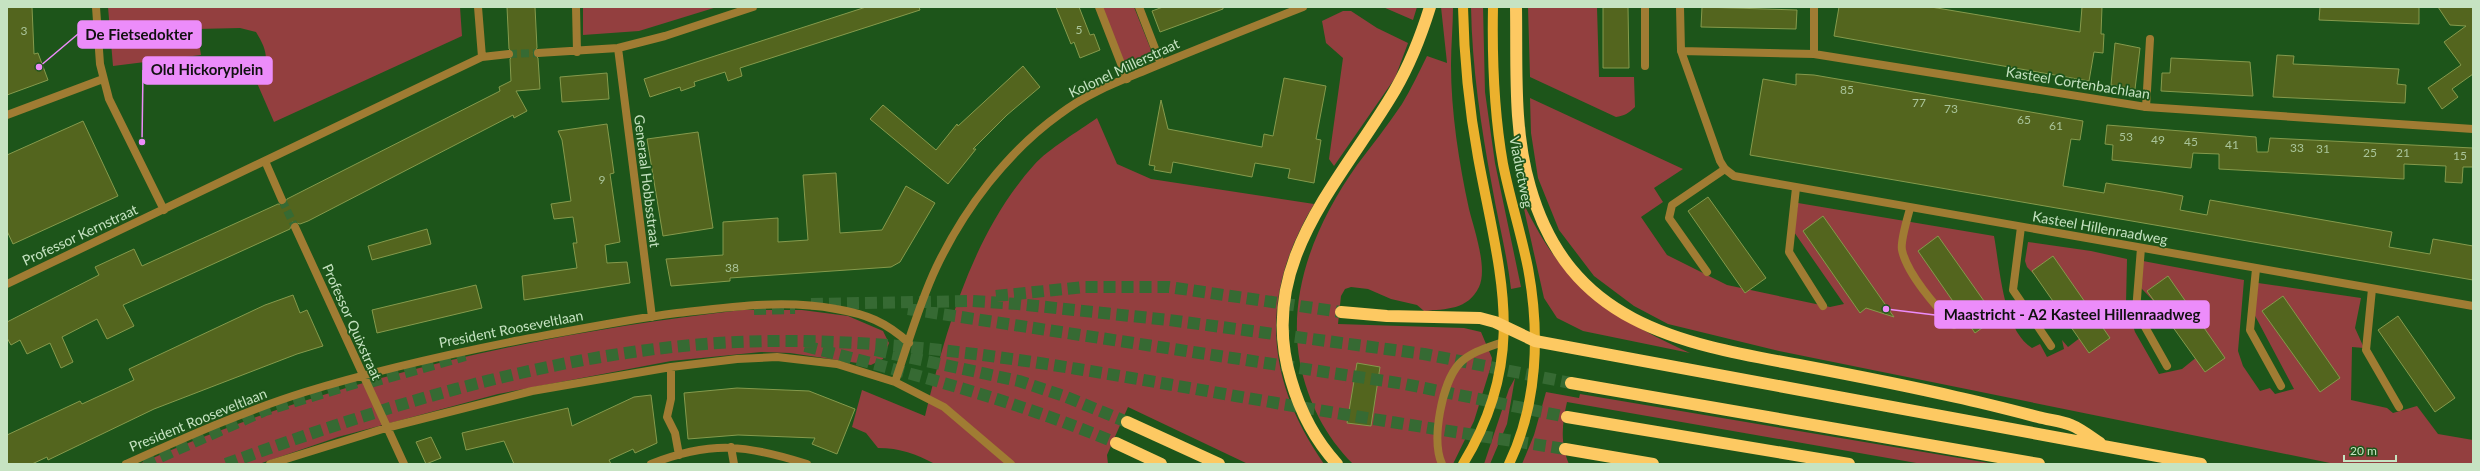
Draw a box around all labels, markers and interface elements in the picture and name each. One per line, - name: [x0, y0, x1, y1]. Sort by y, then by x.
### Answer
- callout: De Fietsedokter: [78, 21, 201, 48]
- house number: 5: [1076, 22, 1083, 37]
- house number: 3: [21, 23, 28, 38]
- text: De Fietsedokter: [85, 25, 193, 43]
- street label: Kolonel Millerstraat: [1066, 34, 1182, 101]
- callout: Old Hickoryplein: [143, 57, 272, 84]
- text: Old Hickoryplein: [151, 60, 263, 78]
- street label: Kasteel Cortenbachlaan: [2005, 63, 2151, 102]
- house number: 85: [1840, 82, 1854, 97]
- house number: 77: [1912, 95, 1926, 110]
- house number: 73: [1944, 101, 1958, 116]
- house number: 65: [2017, 112, 2031, 127]
- street label: Generaal Hobbsstraat: [631, 114, 664, 248]
- house number: 61: [2049, 118, 2063, 133]
- house number: 53: [2119, 129, 2133, 144]
- house number: 49: [2151, 132, 2165, 147]
- house number: 45: [2184, 134, 2198, 149]
- street label: Viaductweg: [1506, 135, 1537, 209]
- house number: 41: [2225, 137, 2239, 152]
- house number: 33: [2290, 140, 2304, 155]
- house number: 31: [2316, 141, 2330, 156]
- house number: 25: [2363, 145, 2377, 160]
- house number: 21: [2396, 145, 2410, 160]
- house number: 15: [2453, 148, 2467, 163]
- house number: 9: [599, 172, 606, 187]
- street label: Professor Kernstraat: [19, 200, 140, 269]
- street label: Kasteel Hillenraadweg: [2031, 207, 2169, 248]
- house number: 38: [725, 260, 739, 275]
- street label: Professor Quixstraat: [319, 261, 386, 383]
- callout: Maastricht - A2 Kasteel Hillenraadweg: [1935, 301, 2209, 328]
- text: Maastricht - A2 Kasteel Hillenraadweg: [1944, 305, 2200, 323]
- street label: President Rooseveltlaan: [437, 306, 585, 351]
- street label: President Rooseveltlaan: [127, 384, 269, 455]
- scale bar: [2344, 437, 2396, 463]
- text: 20 m: [2350, 443, 2377, 458]

